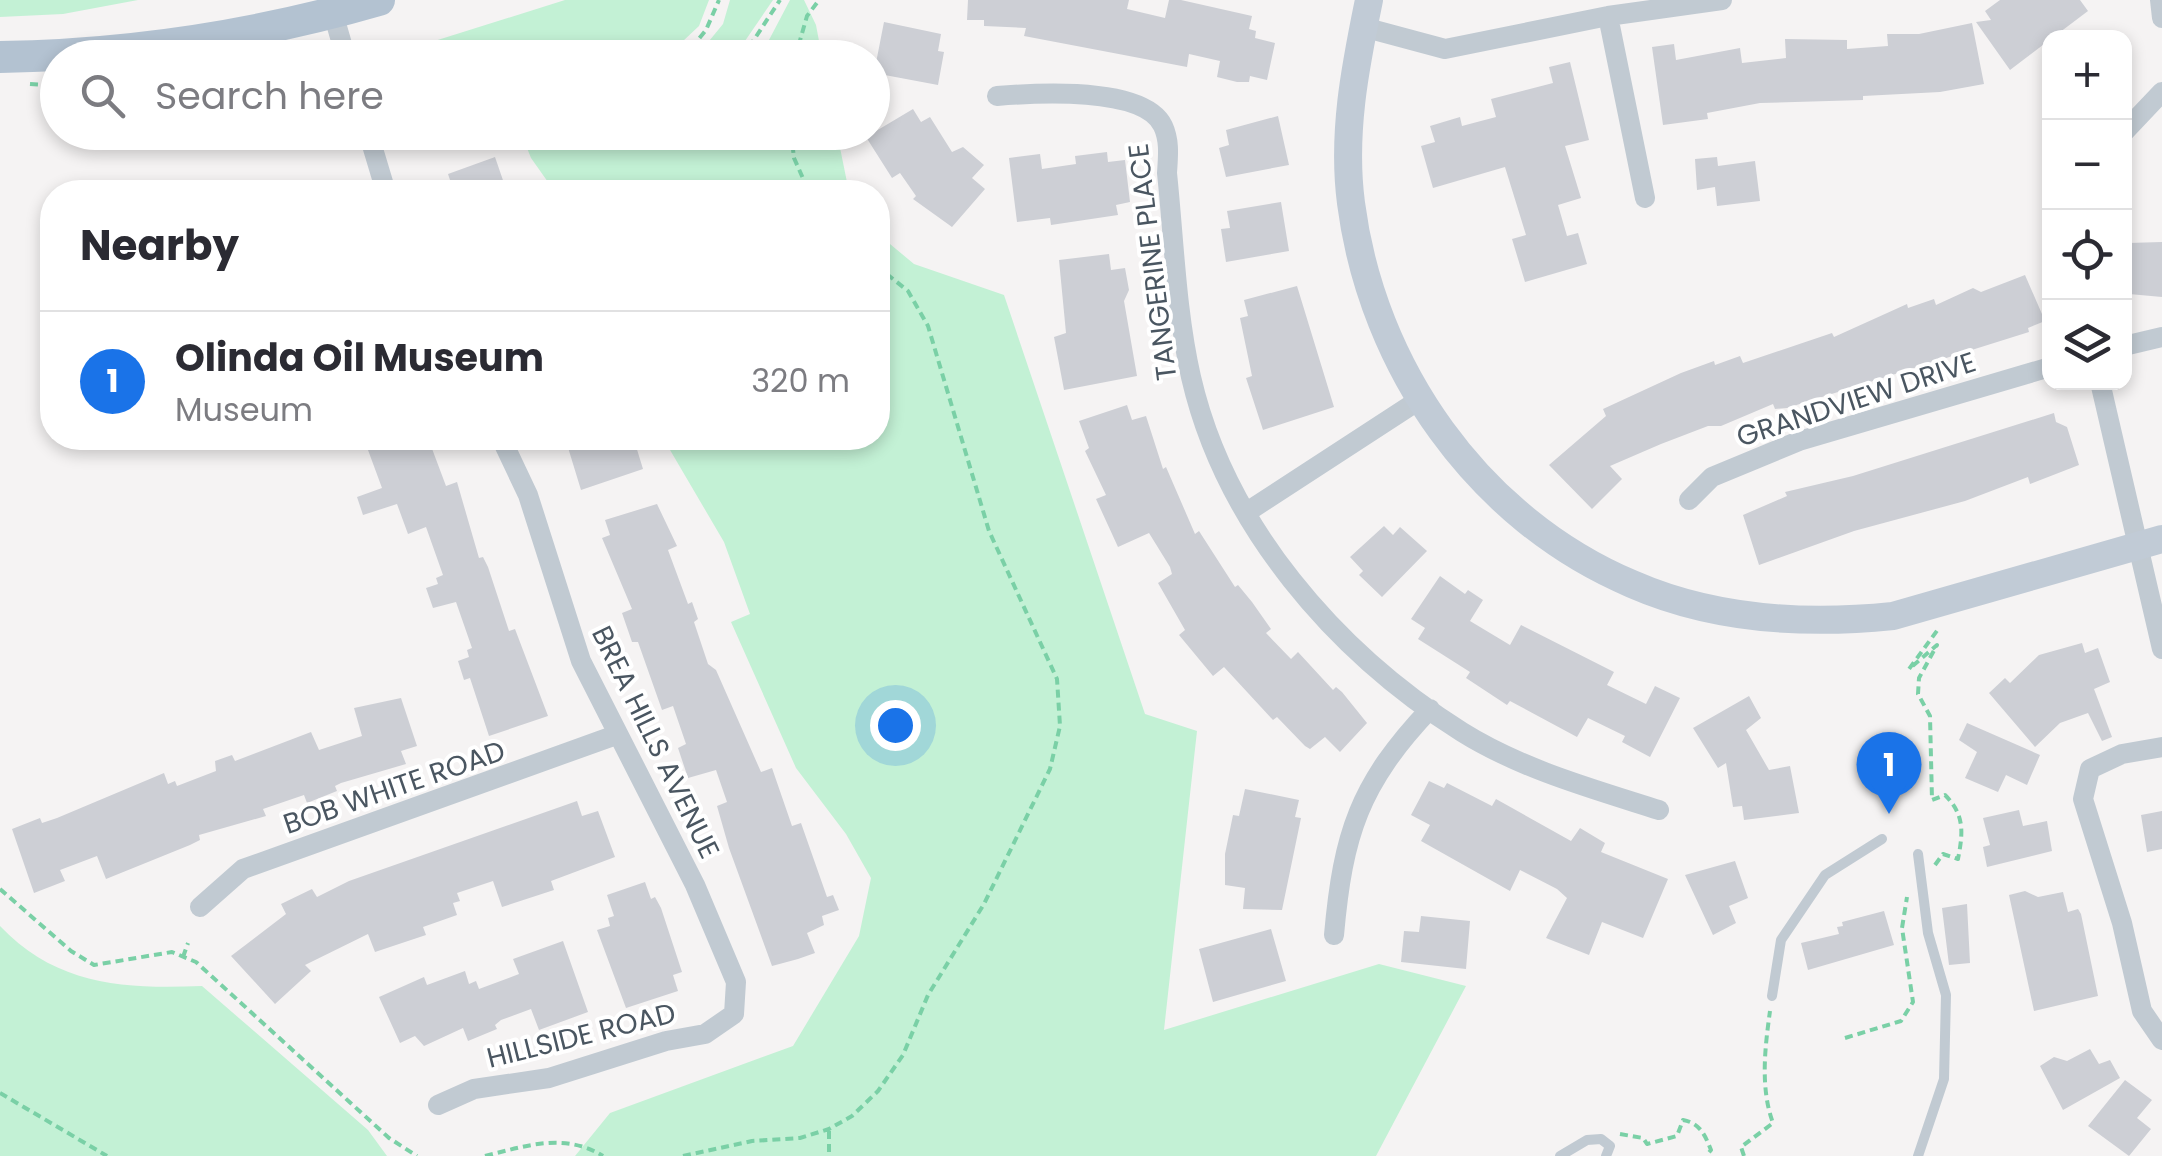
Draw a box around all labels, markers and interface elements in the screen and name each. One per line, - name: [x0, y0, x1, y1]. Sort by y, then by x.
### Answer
- map controls: [2042, 30, 2132, 390]
- button: +: [2042, 30, 2132, 120]
- search box: [40, 40, 890, 150]
- icon: search: [75, 68, 130, 123]
- text: Search here: [155, 69, 384, 122]
- button: −: [2042, 120, 2132, 210]
- street label: TANGERINE PLACE: [1119, 141, 1186, 383]
- button: locate: [2042, 210, 2132, 300]
- text: Nearby: [80, 216, 239, 275]
- button: layers: [2042, 300, 2132, 390]
- text: Olinda Oil Museum: [175, 331, 544, 384]
- street label: GRANDVIEW DRIVE: [1732, 342, 1981, 457]
- text: 1: [106, 358, 119, 403]
- text: 320 m: [751, 358, 850, 403]
- text: Museum: [175, 387, 313, 432]
- street label: BREA HILLS AVENUE: [582, 619, 729, 865]
- your location: [870, 700, 921, 751]
- street label: BOB WHITE ROAD: [278, 731, 510, 844]
- pin: 1: [1856, 732, 1922, 814]
- street label: HILLSIDE ROAD: [483, 993, 680, 1078]

